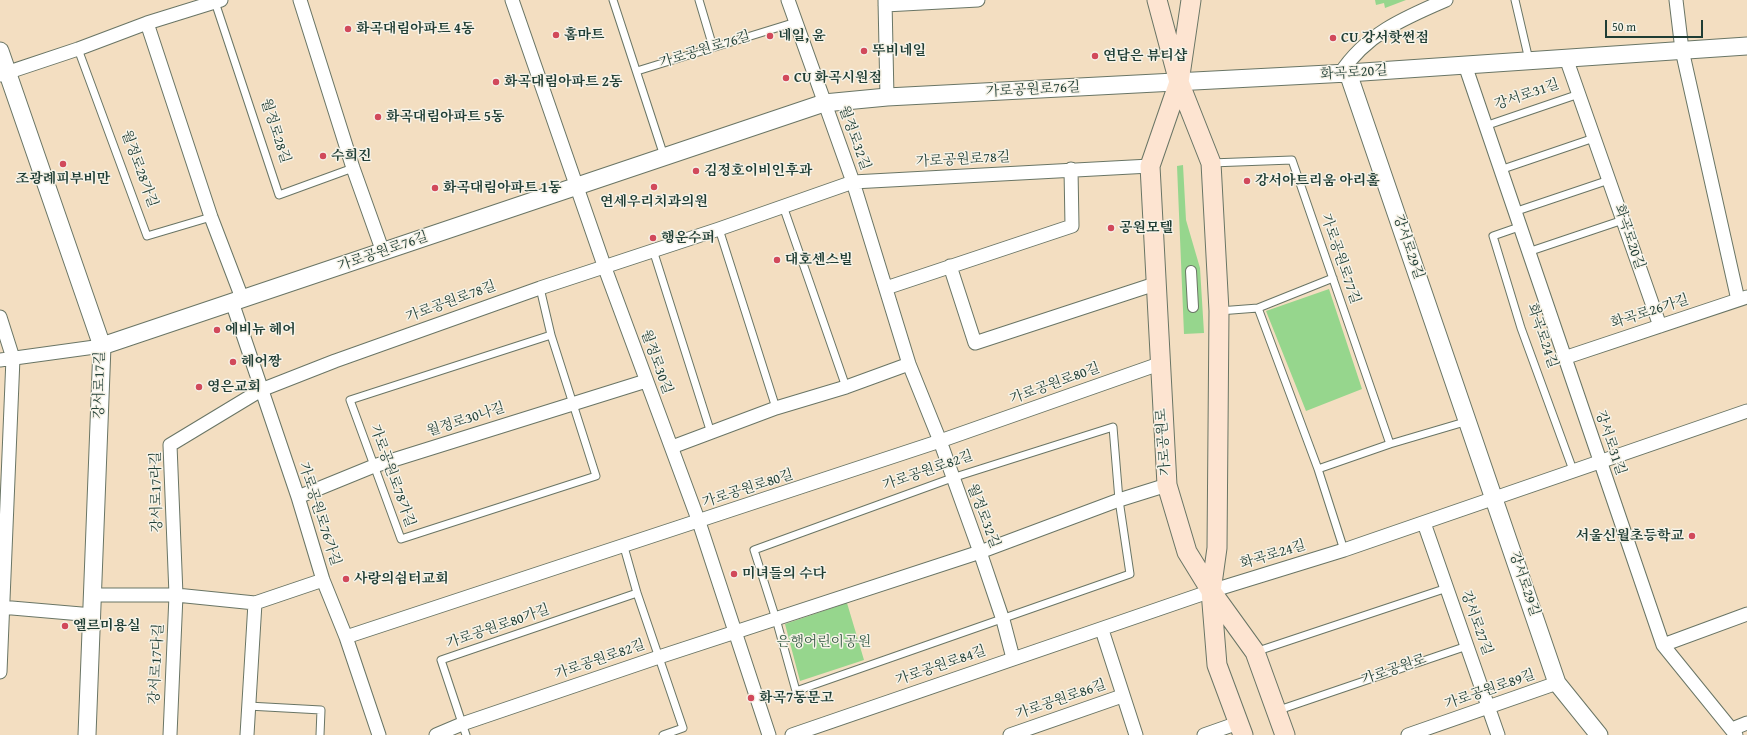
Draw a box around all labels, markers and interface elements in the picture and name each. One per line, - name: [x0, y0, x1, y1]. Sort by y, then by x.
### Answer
- scale bar: [1607, 12, 1705, 38]
- text: 50 m: [1612, 18, 1636, 35]
- place label: 화곡대림아파트 4동: [356, 21, 475, 37]
- marker: 화곡대림아파트 4동: [343, 24, 353, 34]
- place label: 홈마트: [564, 27, 605, 43]
- street label: 가로공원로76길: [657, 28, 753, 72]
- place label: 네일, 윤: [778, 28, 826, 44]
- marker: 홈마트: [551, 30, 561, 40]
- place label: CU 강서핫썬점: [1341, 30, 1429, 46]
- marker: 네일, 윤: [765, 31, 775, 41]
- marker: CU 강서핫썬점: [1328, 33, 1338, 43]
- place label: 뚜비네일: [872, 43, 926, 59]
- marker: 뚜비네일: [859, 46, 869, 56]
- place label: 연담은 뷰티샵: [1103, 48, 1187, 64]
- marker: 연담은 뷰티샵: [1090, 51, 1100, 61]
- street label: 화곡로20길: [1320, 62, 1388, 84]
- place label: CU 화곡시원점: [794, 70, 882, 86]
- marker: CU 화곡시원점: [781, 73, 791, 83]
- place label: 화곡대림아파트 2동: [504, 74, 623, 90]
- street label: 강서로31길: [1492, 76, 1562, 114]
- marker: 화곡대림아파트 2동: [491, 77, 501, 87]
- street label: 가로공원로76길: [985, 79, 1081, 101]
- street label: 월정로28길: [257, 96, 293, 166]
- street label: 월정로32길: [835, 103, 873, 173]
- place label: 화곡대림아파트 5동: [386, 109, 505, 125]
- marker: 화곡대림아파트 5동: [373, 112, 383, 122]
- street label: 월정로28가길: [117, 128, 161, 210]
- place label: 수희진: [331, 148, 372, 164]
- street label: 가로공원로78길: [915, 149, 1011, 171]
- marker: 수희진: [318, 151, 328, 161]
- marker: 조광례피부비만: [58, 159, 68, 169]
- place label: 김정호이비인후과: [704, 163, 812, 179]
- marker: 김정호이비인후과: [691, 166, 701, 176]
- place label: 조광례피부비만: [16, 171, 110, 187]
- place label: 강서아트리움 아리홀: [1255, 173, 1380, 189]
- marker: 강서아트리움 아리홀: [1242, 176, 1252, 186]
- place label: 화곡대림아파트 1동: [443, 180, 562, 196]
- marker: 연세우리치과의원: [649, 182, 659, 192]
- marker: 화곡대림아파트 1동: [430, 183, 440, 193]
- place label: 연세우리치과의원: [600, 194, 708, 210]
- street label: 화곡로20길: [1610, 202, 1648, 272]
- street label: 가로공원로77길: [1317, 212, 1363, 306]
- street label: 강서로29길: [1389, 212, 1427, 282]
- place label: 공원모텔: [1119, 220, 1173, 236]
- marker: 공원모텔: [1106, 223, 1116, 233]
- street label: 가로공원로76길: [336, 229, 430, 275]
- place label: 행운수퍼: [661, 230, 715, 246]
- marker: 행운수퍼: [648, 233, 658, 243]
- place label: 대호센스빌: [785, 252, 853, 268]
- marker: 대호센스빌: [772, 255, 782, 265]
- street label: 가로공원로78길: [404, 278, 498, 326]
- street label: 화곡로26가길: [1609, 291, 1691, 333]
- street label: 화곡로24길: [1523, 301, 1561, 371]
- place label: 에비뉴 헤어: [225, 322, 296, 338]
- marker: 에비뉴 헤어: [212, 325, 222, 335]
- street label: 월정로30길: [637, 327, 675, 397]
- street label: 강서로17길: [91, 351, 109, 419]
- place label: 헤어짱: [241, 354, 282, 370]
- marker: 헤어짱: [228, 357, 238, 367]
- street label: 가로공원로80길: [1008, 360, 1102, 408]
- place label: 영은교회: [207, 379, 261, 395]
- marker: 영은교회: [194, 382, 204, 392]
- street label: 월정로30나길: [425, 399, 507, 441]
- street label: 가로공원로: [1153, 408, 1175, 476]
- street label: 강서로31길: [1591, 408, 1629, 478]
- street label: 가로공원로78가길: [366, 422, 418, 530]
- street label: 가로공원로82길: [881, 448, 975, 494]
- street label: 강서로17라길: [148, 451, 166, 533]
- street label: 가로공원로76가길: [294, 460, 344, 568]
- street label: 가로공원로80길: [700, 466, 796, 512]
- street label: 월정로32길: [963, 481, 1003, 551]
- place label: 서울신월초등학교: [1576, 528, 1684, 544]
- marker: 서울신월초등학교: [1687, 531, 1697, 541]
- street label: 화곡로24길: [1238, 537, 1308, 573]
- street label: 강서로29길: [1505, 549, 1543, 619]
- place label: 미녀들의 수다: [742, 566, 826, 582]
- marker: 미녀들의 수다: [729, 569, 739, 579]
- place label: 사랑의쉼터교회: [354, 571, 449, 587]
- marker: 사랑의쉼터교회: [341, 574, 351, 584]
- street label: 강서로27길: [1457, 588, 1495, 658]
- street label: 가로공원로80가길: [444, 601, 552, 653]
- place label: 엘르미용실: [73, 618, 141, 634]
- marker: 엘르미용실: [60, 621, 70, 631]
- street label: 강서로17다길: [146, 623, 168, 705]
- park label: 은행어린이공원: [777, 634, 871, 650]
- street label: 가로공원로82길: [553, 637, 647, 683]
- street label: 가로공원로84길: [894, 643, 988, 689]
- street label: 가로공원로: [1359, 651, 1429, 689]
- street label: 가로공원로89길: [1443, 667, 1537, 713]
- street label: 가로공원로86길: [1014, 677, 1108, 723]
- place label: 화곡7동문고: [759, 690, 834, 706]
- marker: 화곡7동문고: [746, 693, 756, 703]

